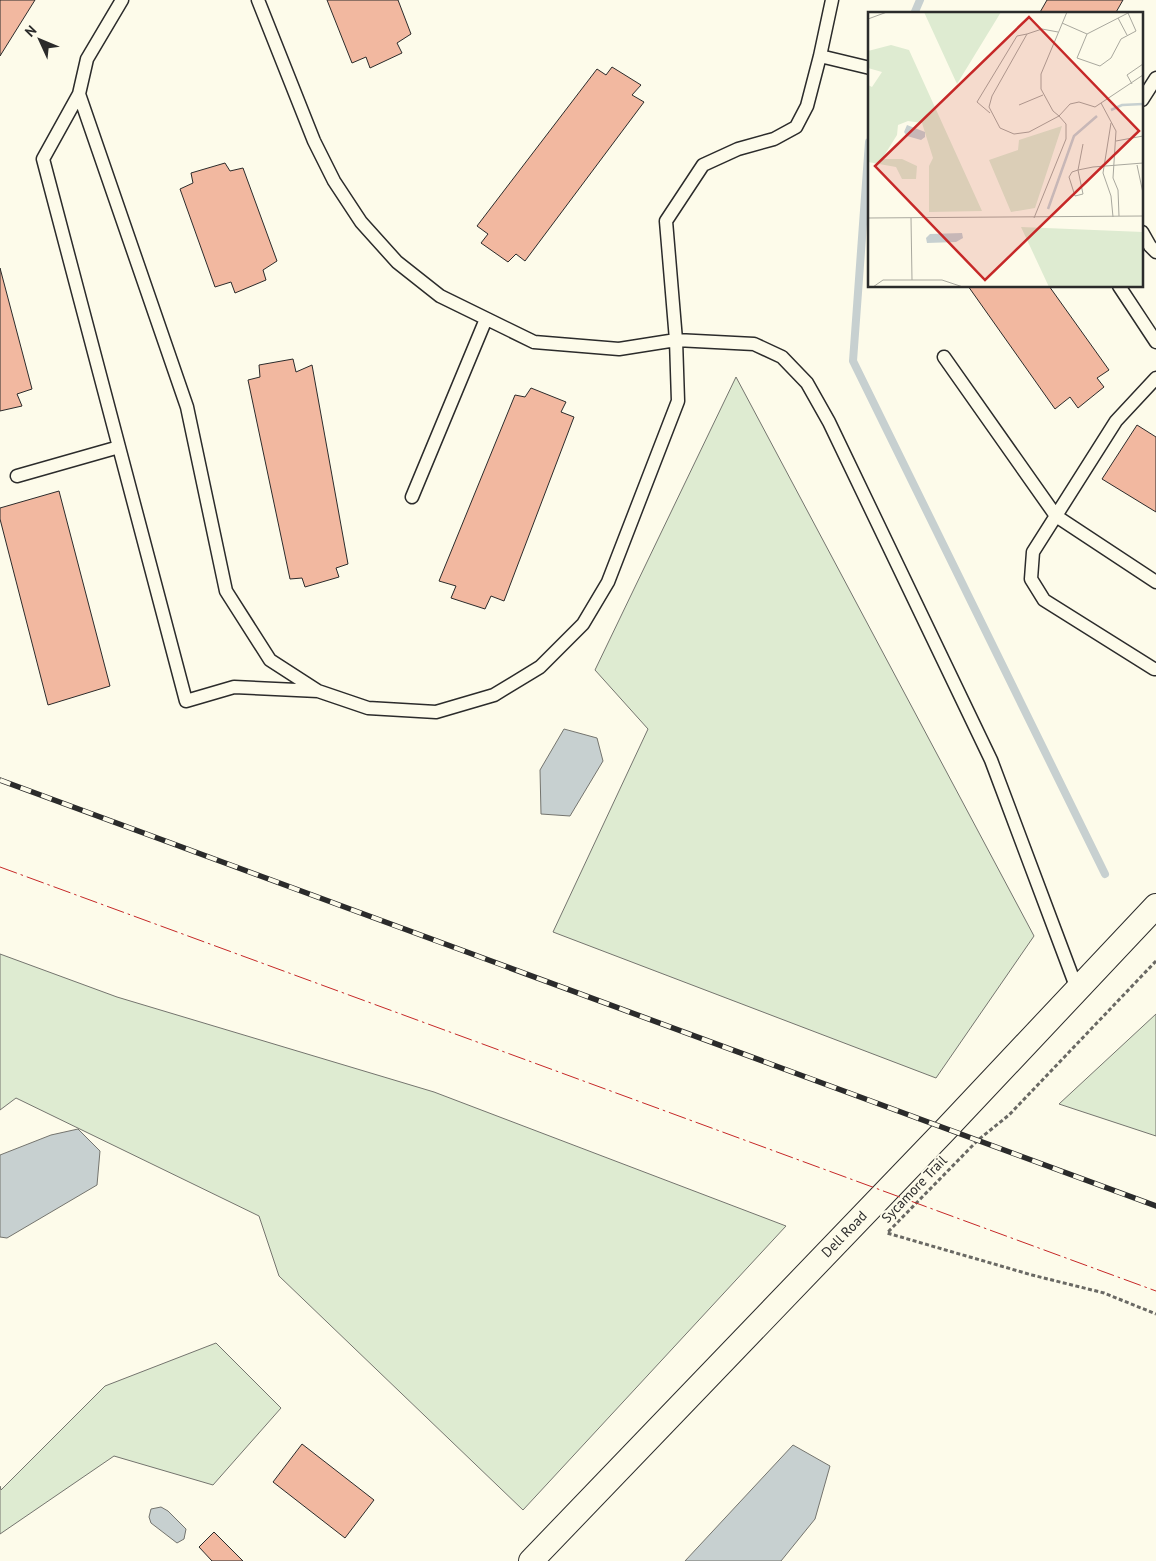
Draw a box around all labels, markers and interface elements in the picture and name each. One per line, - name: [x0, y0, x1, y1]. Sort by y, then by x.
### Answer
- inset map: [868, 12, 1144, 288]
- north arrow: [15, 15, 65, 65]
- text: N: [21, 21, 40, 41]
- street label: Sycamore Trail: [877, 1151, 951, 1227]
- street label: Dell Road: [817, 1207, 871, 1261]

